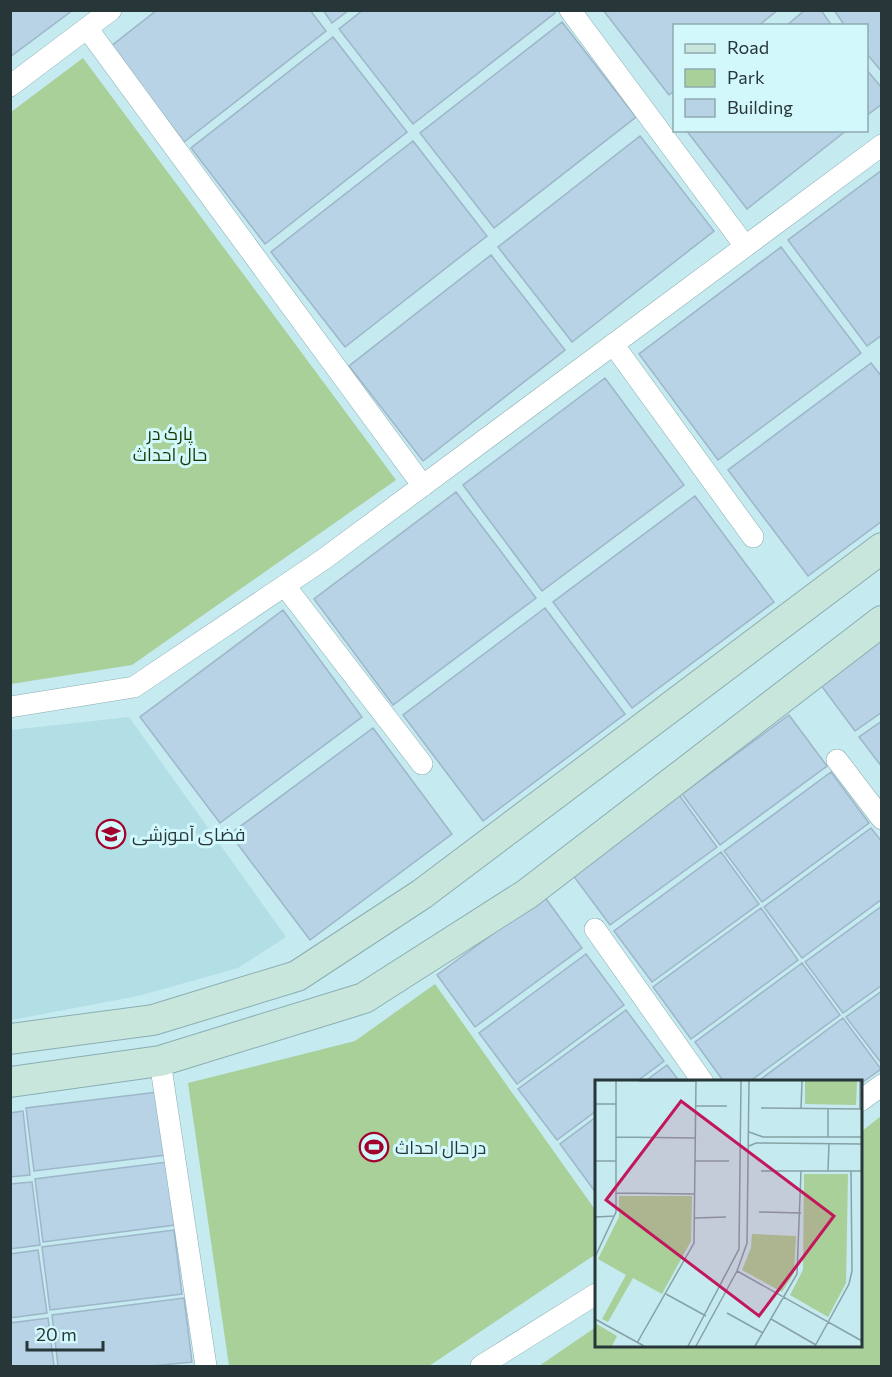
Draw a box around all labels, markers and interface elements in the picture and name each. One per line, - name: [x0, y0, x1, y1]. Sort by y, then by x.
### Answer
- legend: [673, 24, 868, 132]
- text: Road: [727, 36, 769, 58]
- text: Park: [727, 66, 765, 88]
- text: Building: [727, 96, 793, 118]
- park label: پارک در حال احداث: [133, 422, 207, 466]
- school or university icon: فضای آموزشی: [95, 818, 127, 850]
- place label: فضای آموزشی: [132, 823, 246, 846]
- inset map: [595, 1080, 862, 1347]
- sports icon: در حال احداث: [358, 1131, 390, 1163]
- place label: در حال احداث: [395, 1136, 486, 1159]
- scale bar: [27, 1314, 104, 1352]
- text: 20 m: [36, 1323, 77, 1345]

